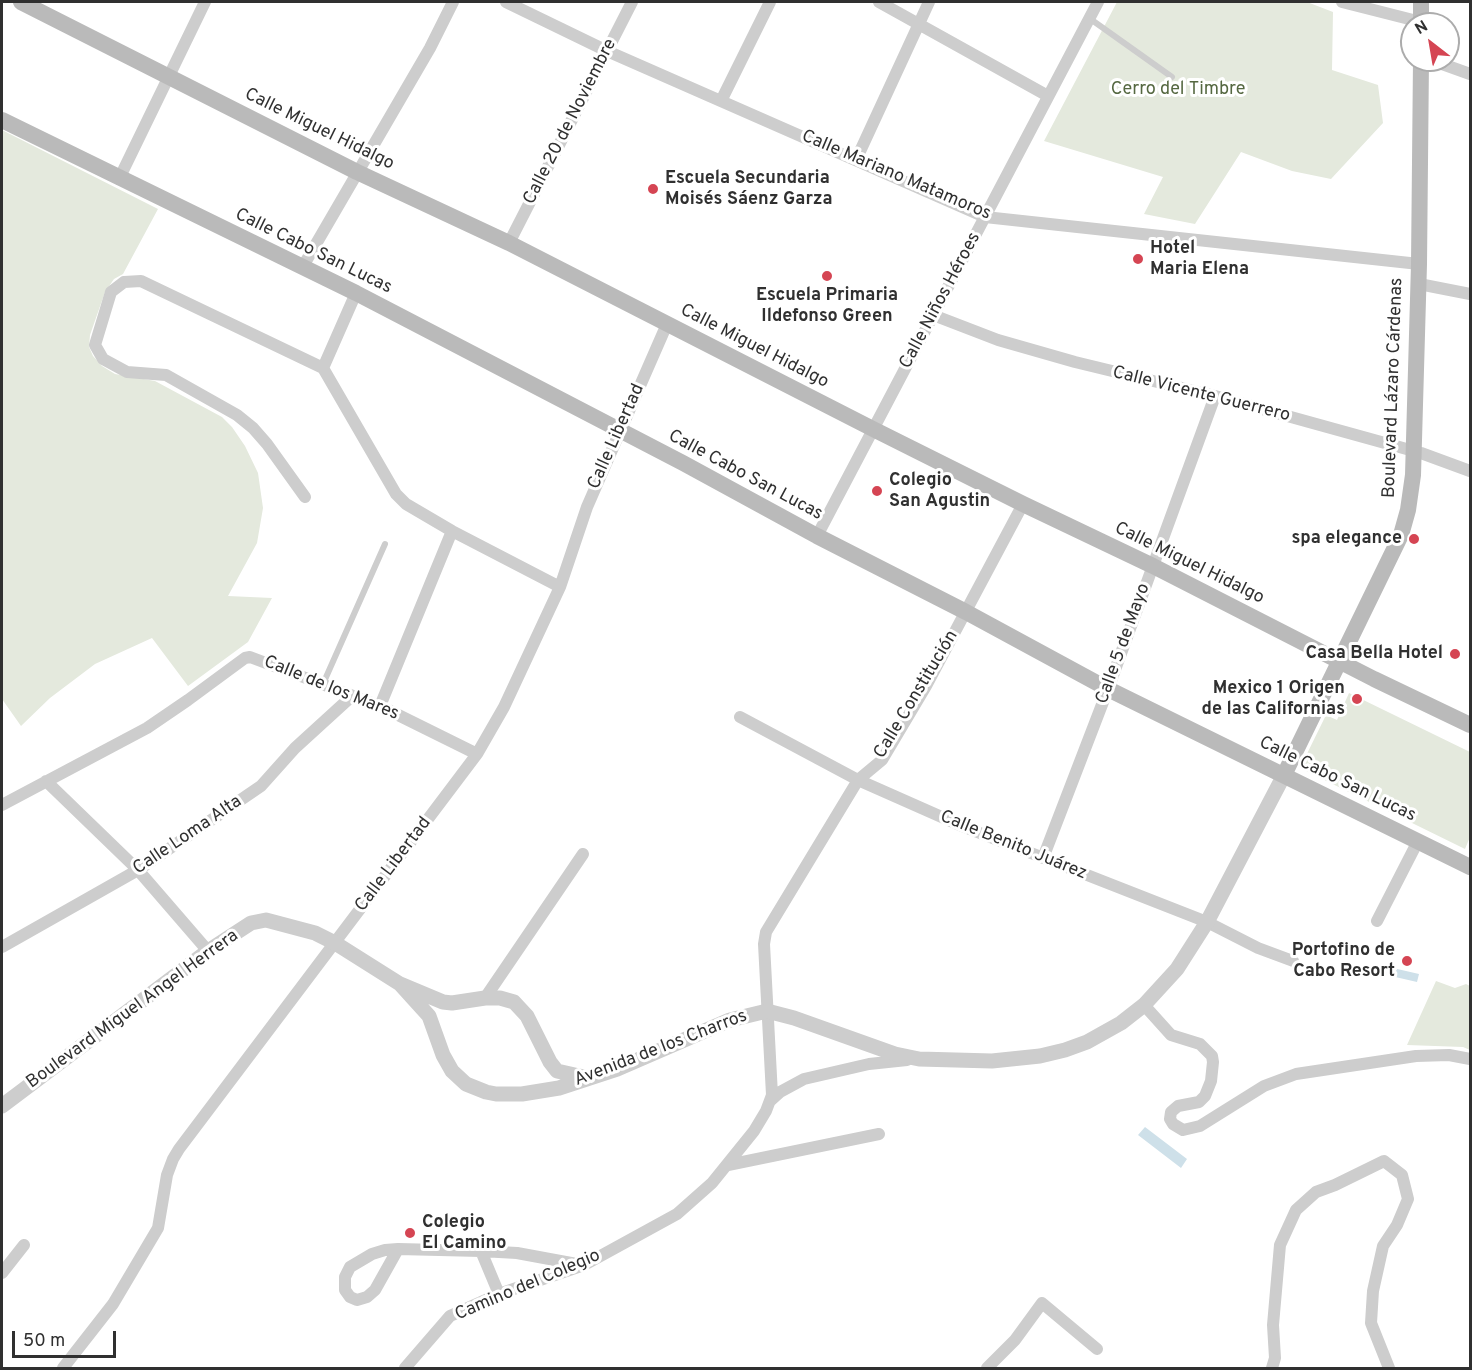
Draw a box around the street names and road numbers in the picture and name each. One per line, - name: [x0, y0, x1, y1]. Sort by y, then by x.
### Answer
- street label: Calle 20 de Noviembre: [520, 35, 622, 209]
- street label: Calle Miguel Hidalgo: [241, 84, 397, 176]
- street label: Calle Mariano Matamoros: [798, 126, 994, 226]
- street label: Calle Cabo San Lucas: [231, 205, 395, 299]
- street label: Calle Niños Héroes: [896, 229, 986, 373]
- street label: Boulevard Lázaro Cárdenas: [1379, 277, 1409, 499]
- street label: Calle Miguel Hidalgo: [676, 300, 832, 394]
- street label: Calle Vicente Guerrero: [1110, 362, 1292, 428]
- street label: Calle Libertad: [584, 381, 650, 493]
- street label: Calle Cabo San Lucas: [664, 426, 826, 526]
- street label: Calle Miguel Hidalgo: [1111, 518, 1267, 610]
- street label: Calle 5 de Mayo: [1092, 581, 1156, 707]
- street label: Calle Constitución: [870, 627, 964, 763]
- street label: Calle de los Mares: [260, 652, 402, 726]
- street label: Calle Cabo San Lucas: [1255, 733, 1419, 827]
- street label: Calle Loma Alta: [130, 792, 246, 880]
- street label: Calle Benito Juárez: [936, 807, 1090, 885]
- street label: Calle Libertad: [351, 813, 437, 917]
- street label: Boulevard Miguel Angel Herrera: [23, 926, 243, 1094]
- street label: Avenida de los Charros: [571, 1006, 751, 1092]
- street label: Camino del Colegio: [452, 1246, 604, 1326]

